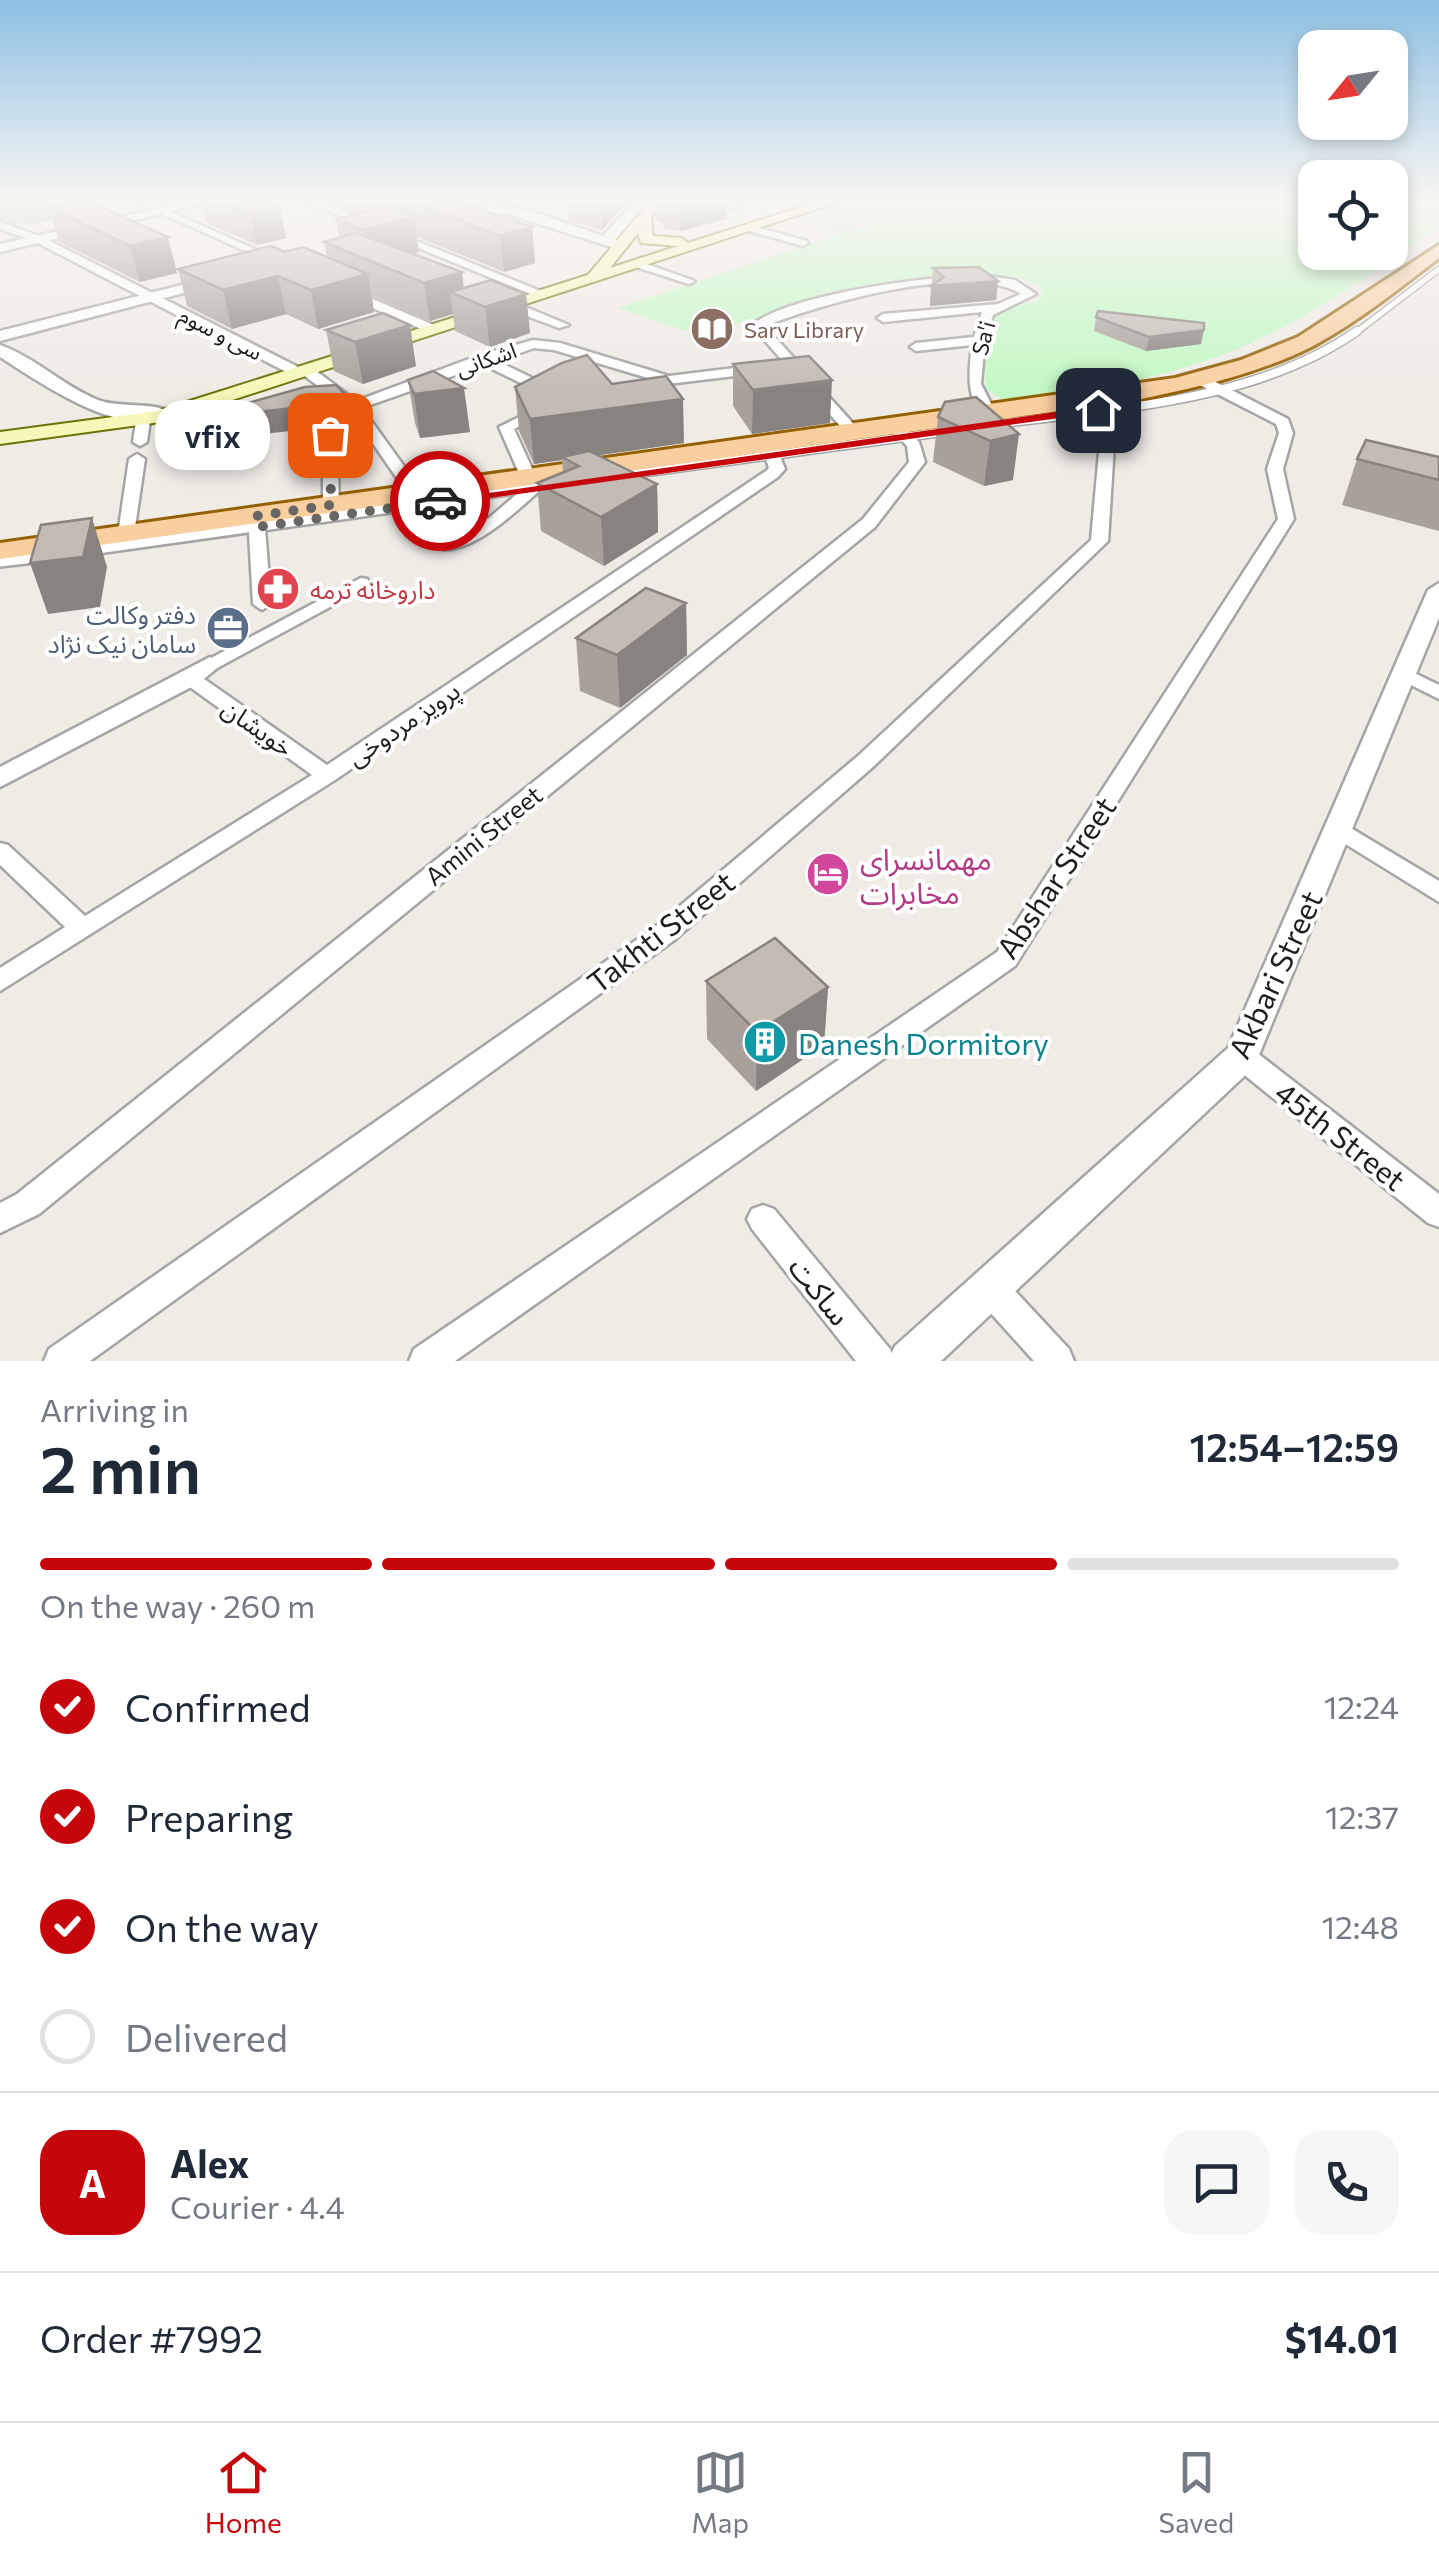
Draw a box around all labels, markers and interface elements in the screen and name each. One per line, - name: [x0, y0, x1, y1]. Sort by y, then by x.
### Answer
- north arrow: [1298, 30, 1408, 140]
- map controls: [1298, 30, 1408, 270]
- button: locate: [1298, 160, 1408, 270]
- street label: سی و سوم: [173, 301, 267, 369]
- library icon: Sarv Library: [689, 306, 735, 352]
- place label: Sarv Library: [744, 316, 864, 343]
- street label: Sa'i: [965, 318, 1001, 358]
- street label: اشکانی: [452, 336, 520, 382]
- pin: [1056, 368, 1141, 453]
- icon: home: [1071, 383, 1126, 438]
- pin: [288, 393, 373, 478]
- callout: vfix: [155, 400, 270, 470]
- icon: bag: [303, 408, 358, 463]
- text: vfix: [184, 415, 241, 455]
- courier: [390, 451, 490, 551]
- icon: car: [413, 474, 468, 529]
- pharmacy icon: داروخانه ترمه: [255, 566, 301, 612]
- place label: داروخانه ترمه: [310, 574, 436, 605]
- place label: دفتر وکالت سامان نیک نژاد: [48, 599, 196, 659]
- office icon: دفتر وکالت سامان نیک نژاد: [205, 605, 251, 651]
- street label: پرویز مردوخی: [341, 674, 466, 773]
- street label: خویشان: [216, 692, 299, 763]
- street label: Amini Street: [419, 779, 547, 891]
- street label: Abshar Street: [987, 789, 1123, 965]
- place label: مهمانسرای مخابرات: [860, 839, 992, 911]
- hotel icon: مهمانسرای مخابرات: [805, 851, 851, 897]
- street label: Takhti Street: [579, 862, 741, 1000]
- street label: Akbari Street: [1219, 884, 1329, 1064]
- building icon: Danesh Dormitory: [742, 1019, 788, 1065]
- place label: Danesh Dormitory: [798, 1024, 1049, 1061]
- street label: 45th Street: [1268, 1073, 1414, 1197]
- street label: ساکت: [782, 1248, 860, 1332]
- text: Arriving in: [40, 1389, 189, 1429]
- text: 12:54–12:59: [1189, 1423, 1399, 1470]
- text: 2 min: [40, 1427, 201, 1506]
- text: On the way · 260 m: [40, 1585, 315, 1625]
- icon: check: [40, 1679, 95, 1734]
- text: Confirmed: [125, 1683, 311, 1730]
- text: 12:24: [1324, 1686, 1399, 1726]
- icon: check: [40, 1789, 95, 1844]
- text: Preparing: [125, 1793, 293, 1840]
- text: 12:37: [1325, 1796, 1399, 1836]
- icon: check: [40, 1899, 95, 1954]
- text: On the way: [125, 1903, 319, 1950]
- text: 12:48: [1321, 1906, 1399, 1946]
- text: Delivered: [125, 2013, 288, 2060]
- button: chat: [1164, 2130, 1269, 2235]
- button: phone: [1294, 2130, 1399, 2235]
- text: Alex: [170, 2139, 249, 2186]
- text: A: [79, 2159, 106, 2206]
- text: Courier · 4.4: [170, 2186, 345, 2226]
- text: Order #7992: [40, 2314, 263, 2361]
- text: $14.01: [1285, 2314, 1399, 2361]
- tab: Home: [205, 2445, 282, 2539]
- tab: Map: [691, 2445, 749, 2539]
- tab: Saved: [1159, 2445, 1234, 2539]

